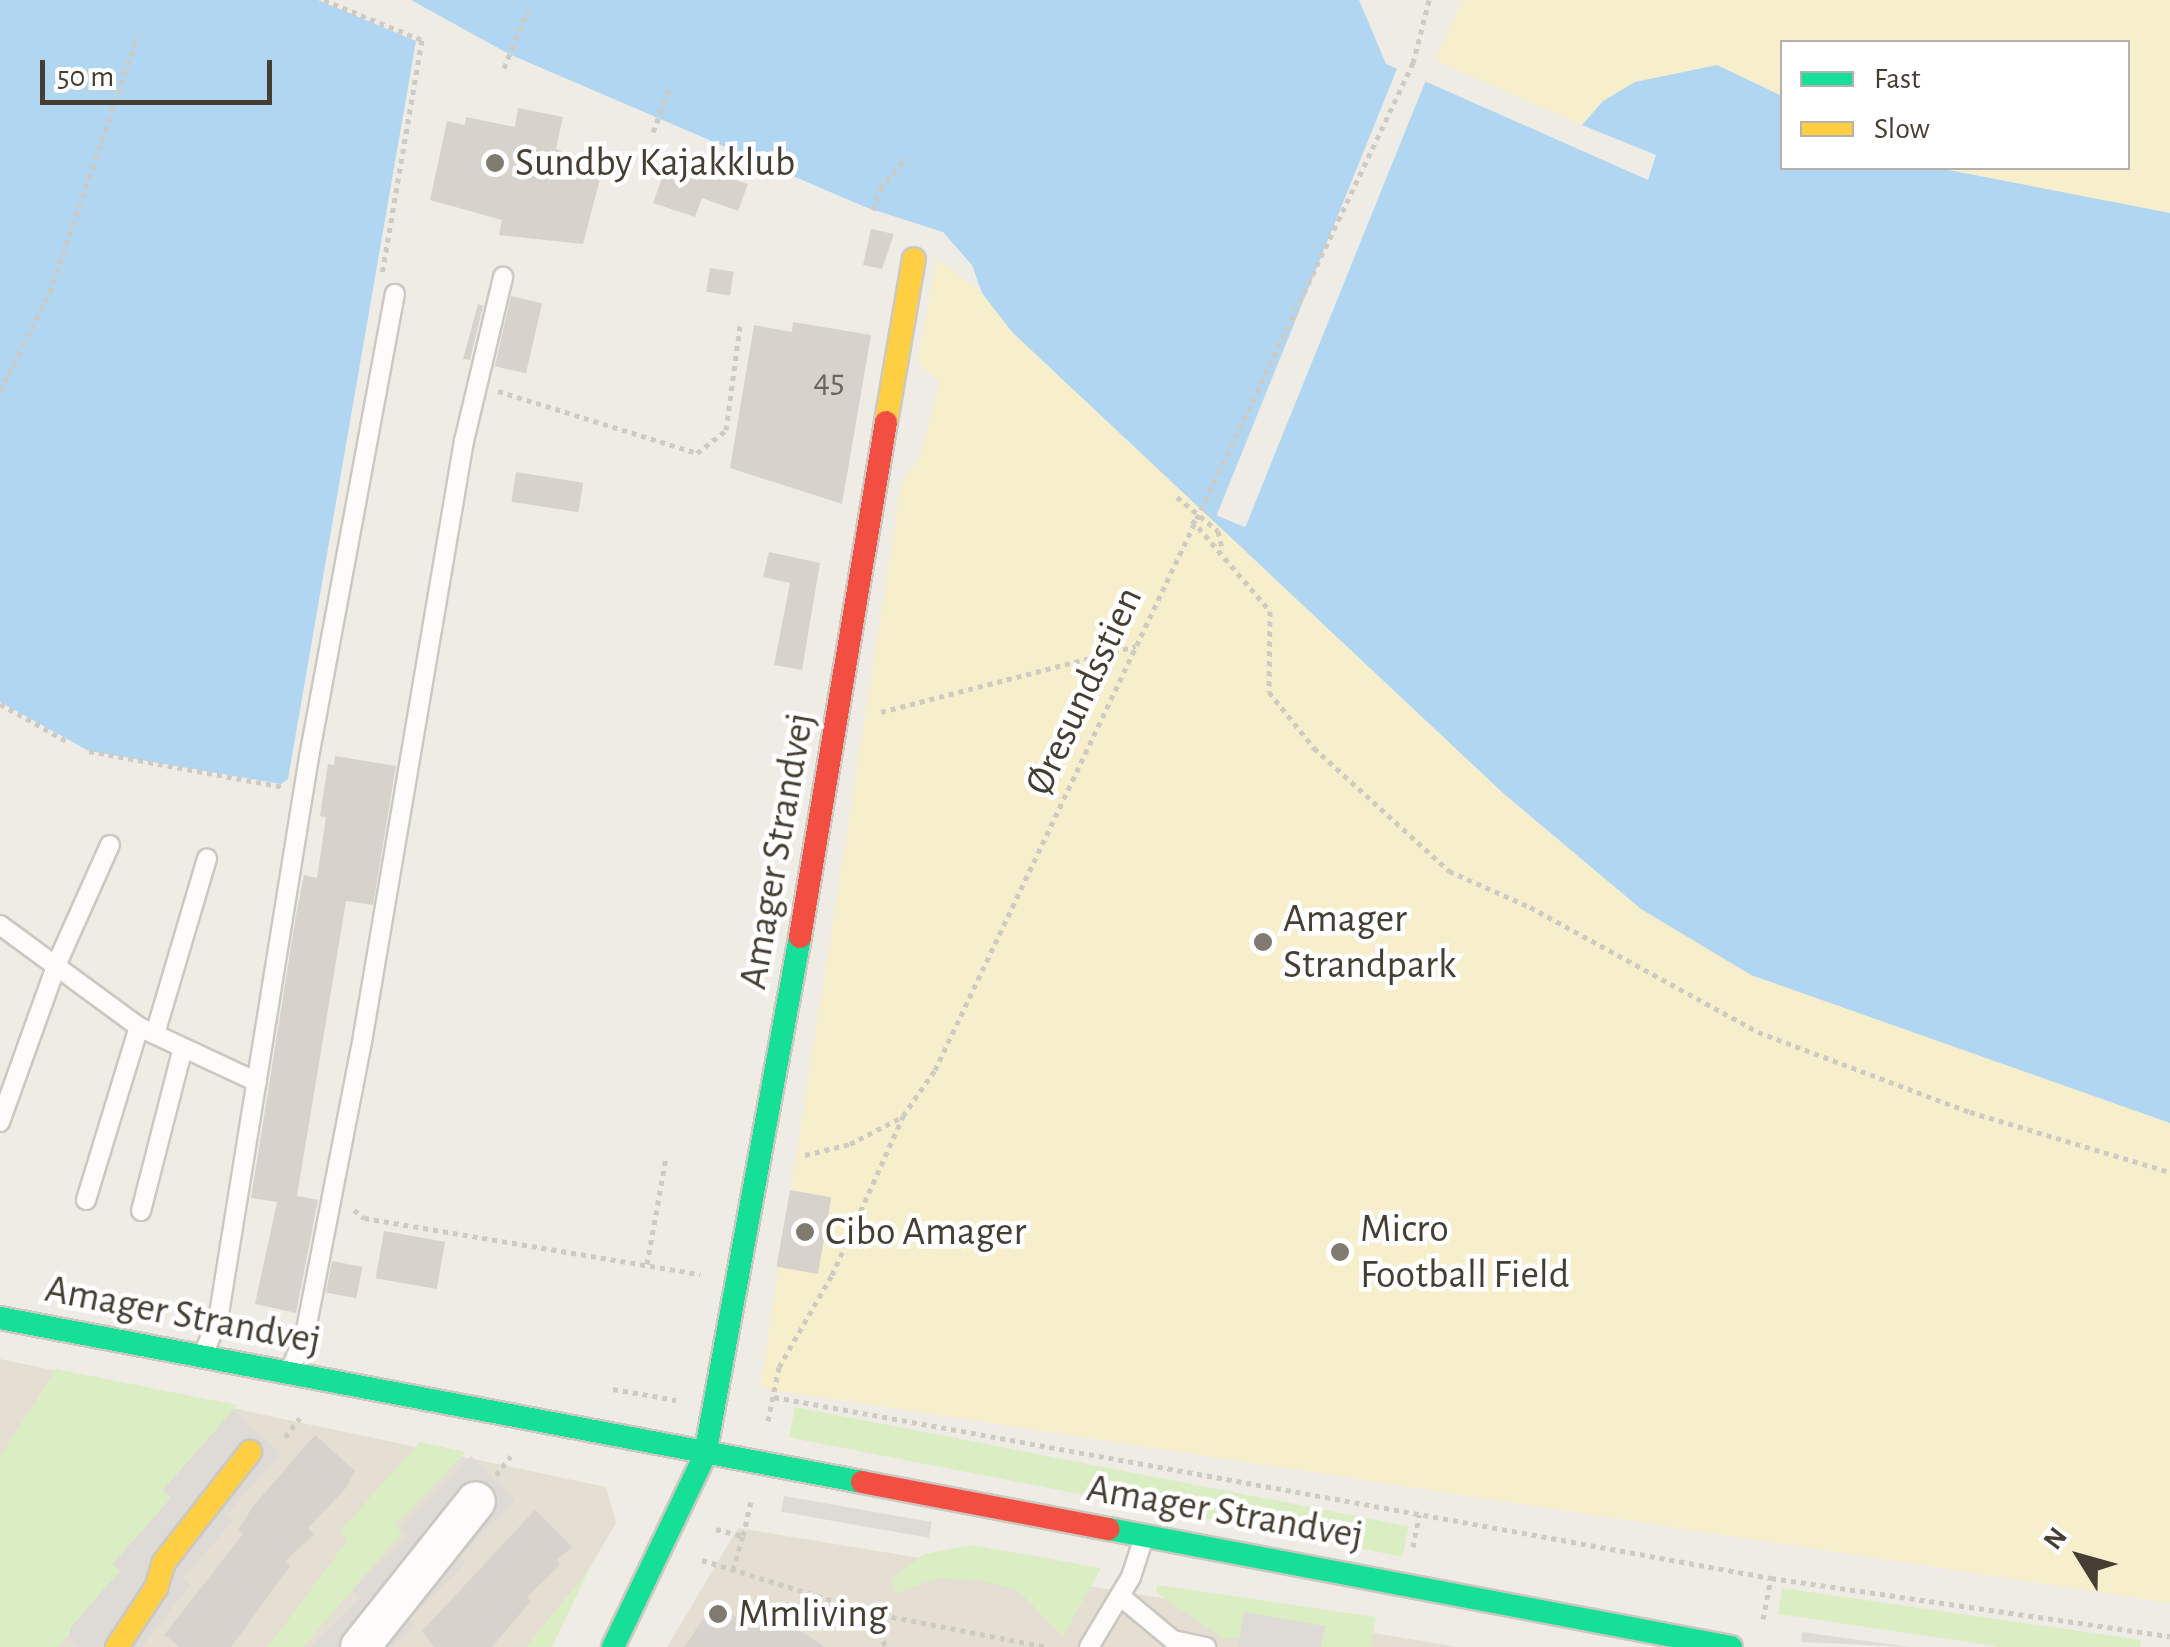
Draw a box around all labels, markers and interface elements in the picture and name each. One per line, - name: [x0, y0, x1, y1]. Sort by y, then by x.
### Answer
- scale bar: [45, 40, 278, 102]
- legend: [1780, 40, 2130, 170]
- text: 50 m: [57, 62, 114, 92]
- text: Fast: [1874, 64, 1921, 94]
- text: Slow: [1874, 114, 1930, 144]
- place label: Sundby Kajakklub: [515, 139, 795, 187]
- marker: Sundby Kajakklub: [484, 152, 506, 174]
- house number: 45: [813, 361, 845, 403]
- street label: Øresundsstien: [1015, 579, 1153, 803]
- street label: Amager Strandvej: [729, 709, 825, 993]
- place label: Amager Strandpark: [1283, 895, 1456, 989]
- marker: Amager Strandpark: [1252, 931, 1274, 953]
- place label: Micro Football Field: [1360, 1205, 1569, 1299]
- place label: Cibo Amager: [825, 1208, 1026, 1256]
- marker: Cibo Amager: [794, 1221, 816, 1243]
- marker: Micro Football Field: [1329, 1241, 1351, 1263]
- street label: Amager Strandvej: [41, 1265, 325, 1365]
- street label: Amager Strandvej: [1083, 1464, 1367, 1560]
- north arrow: [2030, 1507, 2130, 1607]
- text: N: [2039, 1523, 2073, 1555]
- place label: Mmliving: [738, 1590, 887, 1638]
- marker: Mmliving: [707, 1603, 729, 1625]

